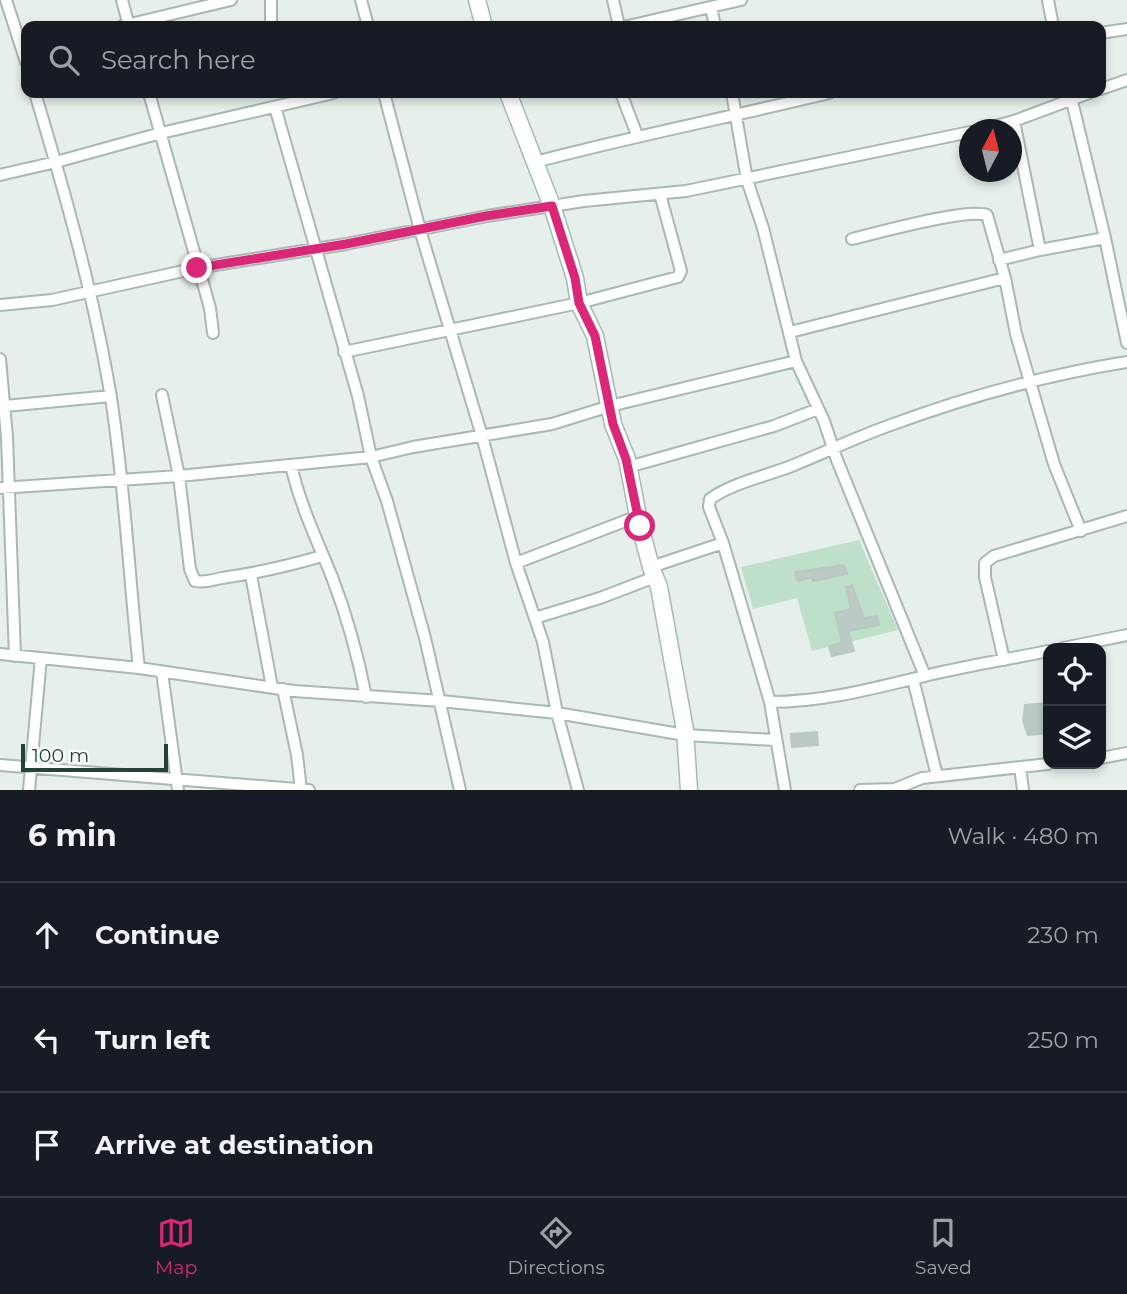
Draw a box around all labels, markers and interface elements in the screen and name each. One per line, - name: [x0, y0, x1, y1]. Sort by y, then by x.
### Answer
- search box: [21, 21, 1106, 98]
- icon: search: [45, 41, 83, 79]
- text: Search here: [101, 44, 256, 76]
- north arrow: [959, 119, 1022, 182]
- route end: [181, 252, 212, 283]
- route start: [624, 510, 655, 541]
- map controls: [1043, 643, 1106, 769]
- button: locate: [1043, 643, 1106, 706]
- button: layers: [1043, 706, 1106, 769]
- scale bar: [21, 741, 168, 773]
- text: 100 m: [32, 744, 89, 767]
- text: 6 min: [28, 817, 117, 854]
- text: Walk · 480 m: [948, 822, 1099, 850]
- icon: ahead: [28, 916, 66, 954]
- text: Continue: [95, 919, 220, 951]
- text: 230 m: [1027, 921, 1099, 949]
- icon: left: [28, 1021, 66, 1059]
- text: Turn left: [95, 1024, 211, 1056]
- text: 250 m: [1027, 1026, 1099, 1054]
- icon: arrive: [28, 1126, 66, 1164]
- text: Arrive at destination: [95, 1129, 374, 1161]
- tab: Map: [155, 1214, 197, 1279]
- tab: Directions: [507, 1214, 605, 1279]
- tab: Saved: [915, 1214, 972, 1279]

